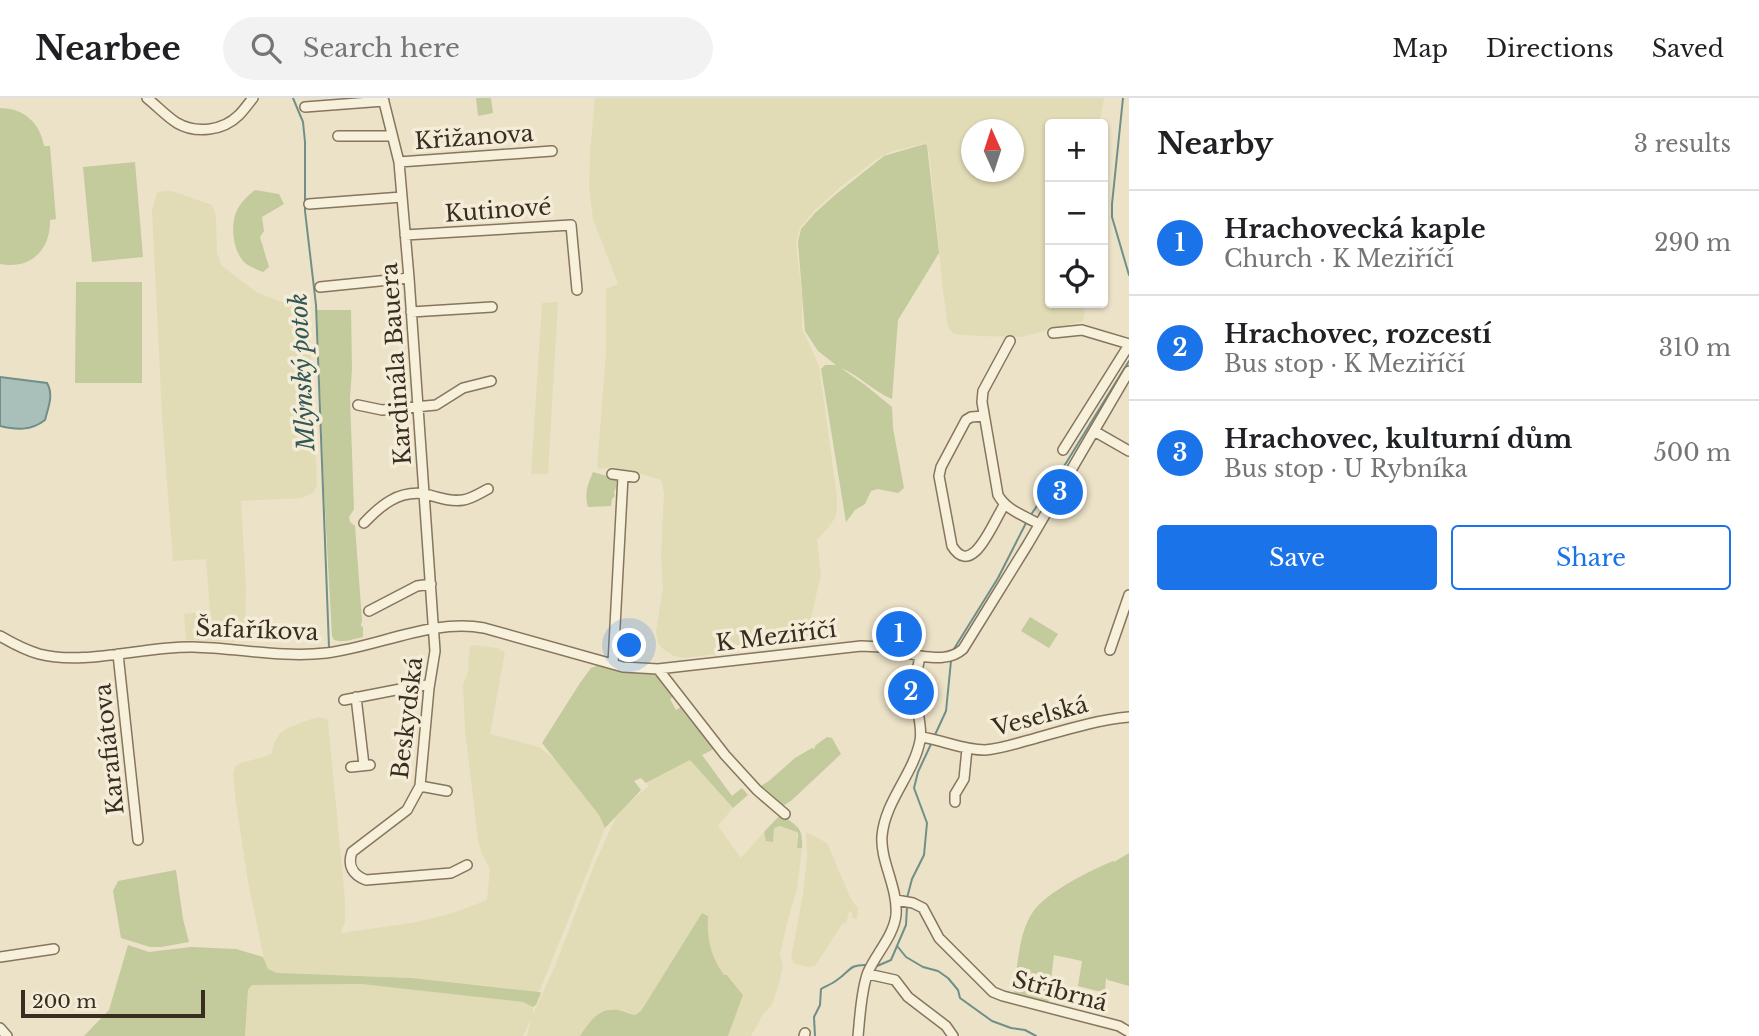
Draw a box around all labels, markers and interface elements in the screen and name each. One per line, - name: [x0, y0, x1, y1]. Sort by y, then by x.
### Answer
- search box: [223, 17, 713, 80]
- text: Nearbee: [35, 28, 181, 69]
- icon: search: [247, 29, 285, 67]
- text: Search here: [303, 32, 460, 64]
- text: Map: [1392, 34, 1448, 63]
- text: Directions: [1486, 34, 1614, 63]
- text: Saved: [1652, 34, 1724, 63]
- street label: Křižanova: [414, 119, 535, 155]
- north arrow: [961, 119, 1024, 182]
- map controls: [1045, 119, 1108, 308]
- button: +: [1045, 119, 1108, 182]
- text: Nearby: [1157, 125, 1273, 162]
- text: 3 results: [1634, 130, 1731, 158]
- button: −: [1045, 182, 1108, 245]
- street label: Kutinové: [444, 192, 552, 228]
- text: Hrachovecká kaple: [1224, 213, 1486, 245]
- text: 1: [1175, 229, 1185, 257]
- text: 290 m: [1654, 229, 1731, 257]
- button: locate: [1045, 245, 1108, 308]
- text: Church · K Meziříčí: [1224, 245, 1454, 273]
- street label: Kardinála Bauera: [375, 262, 417, 466]
- water label: Mlýnský potok: [283, 292, 321, 453]
- text: Hrachovec, rozcestí: [1224, 318, 1491, 350]
- text: 2: [1173, 334, 1187, 362]
- text: 310 m: [1659, 334, 1731, 362]
- text: Bus stop · K Meziříčí: [1224, 350, 1465, 378]
- text: Hrachovec, kulturní dům: [1224, 423, 1572, 455]
- text: 3: [1173, 439, 1187, 467]
- text: 500 m: [1654, 439, 1731, 467]
- text: Bus stop · U Rybníka: [1224, 455, 1468, 483]
- pin: 3: [1037, 466, 1083, 518]
- button: Save: [1157, 525, 1437, 590]
- button: Share: [1451, 525, 1731, 590]
- pin: 1: [876, 608, 922, 660]
- street label: Šafaříkova: [195, 612, 319, 646]
- street label: K Meziříčí: [714, 615, 838, 657]
- your location: [612, 628, 646, 662]
- street label: Beskydská: [386, 655, 428, 781]
- pin: 2: [888, 666, 934, 718]
- street label: Karafiátova: [88, 682, 130, 816]
- street label: Veselská: [988, 690, 1091, 742]
- street label: Stříbrná: [1009, 965, 1111, 1017]
- scale bar: [21, 987, 205, 1019]
- text: 200 m: [32, 990, 97, 1013]

